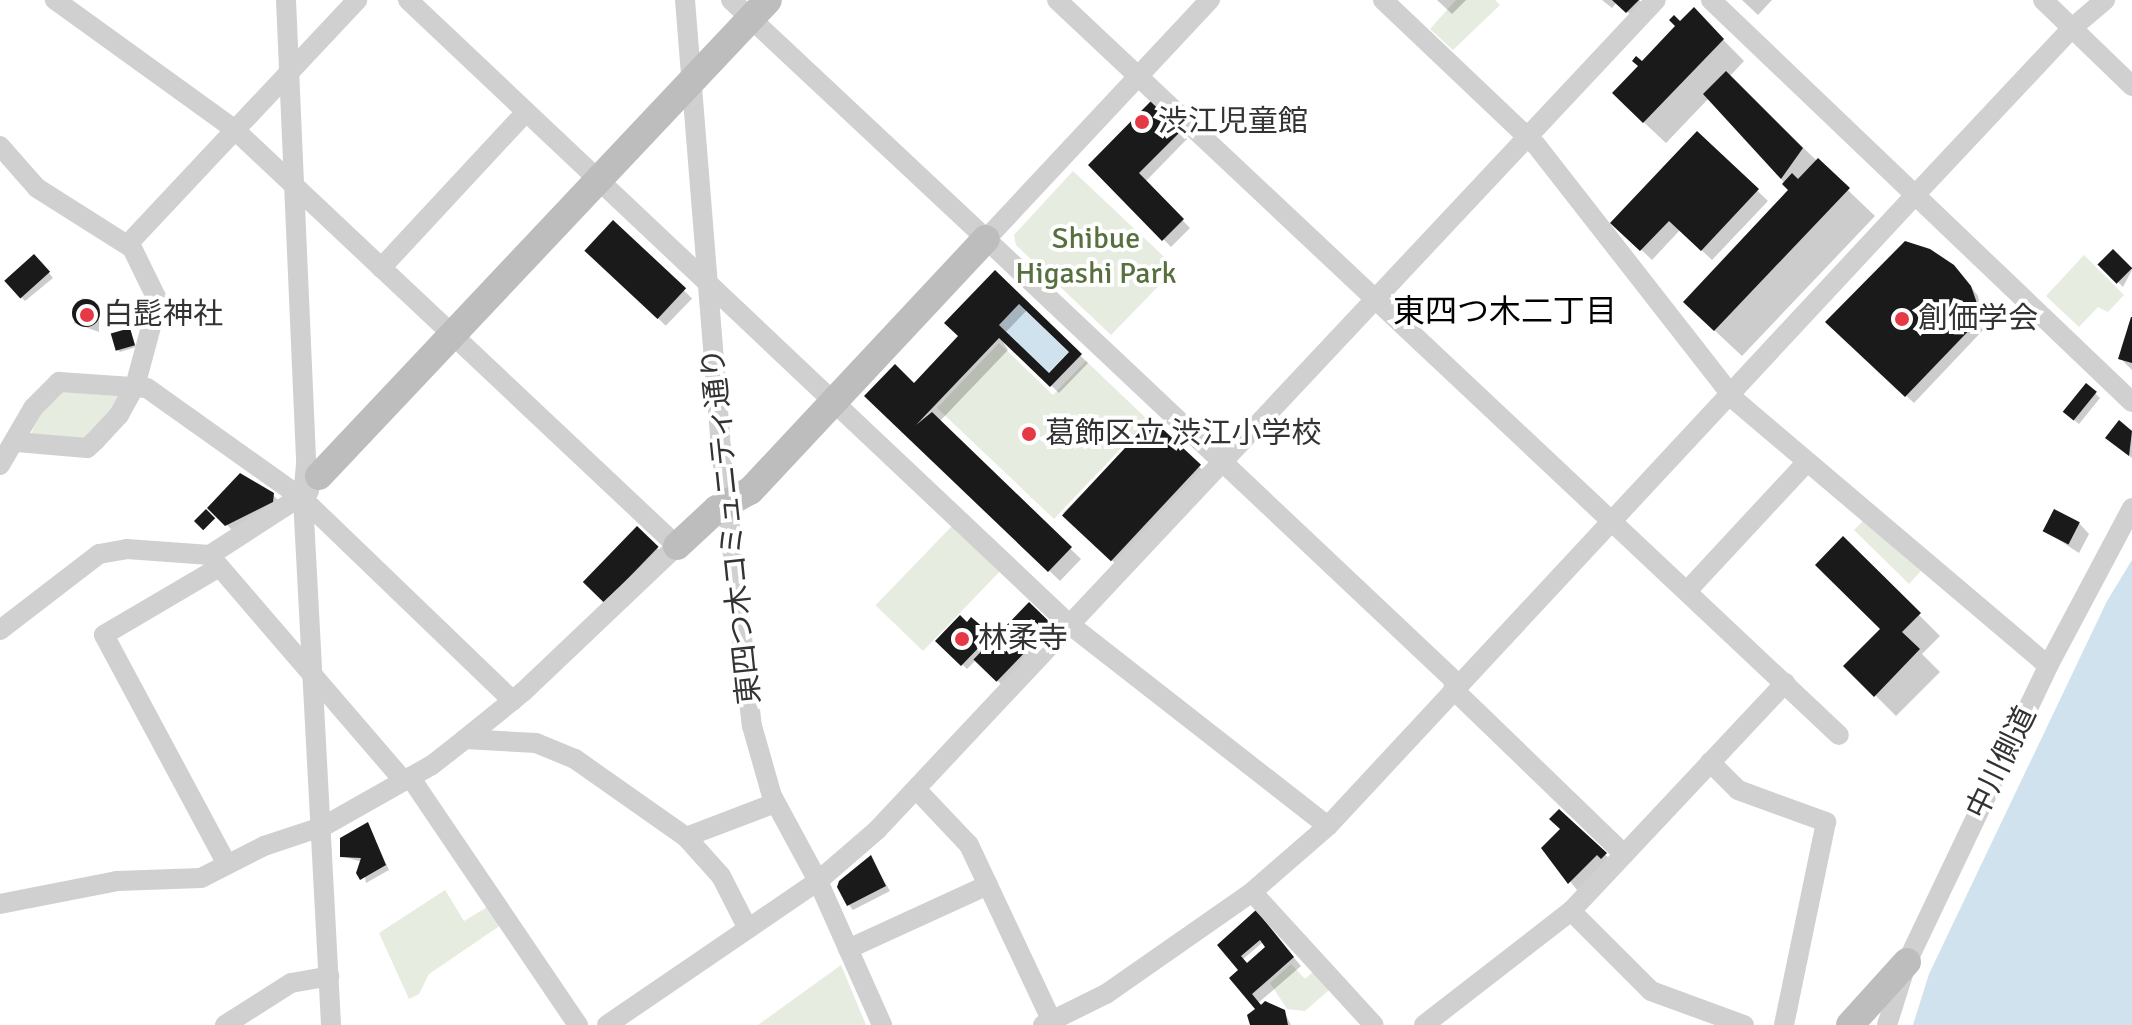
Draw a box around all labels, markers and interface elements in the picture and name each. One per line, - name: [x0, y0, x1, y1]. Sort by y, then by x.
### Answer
- place label: 渋江児童館: [1158, 104, 1308, 140]
- marker: 渋江児童館: [1133, 113, 1151, 131]
- park label: Shibue Higashi Park: [1015, 221, 1177, 292]
- district label: 東四つ木二丁目: [1393, 293, 1617, 331]
- place label: 白髭神社: [103, 297, 223, 333]
- place label: 創価学会: [1918, 301, 2038, 337]
- marker: 白髭神社: [78, 306, 96, 324]
- marker: 創価学会: [1893, 310, 1911, 328]
- street label: 東四つ木コミュニティ通り: [695, 345, 769, 707]
- place label: 葛飾区立 渋江小学校: [1045, 416, 1322, 452]
- marker: 葛飾区立 渋江小学校: [1020, 425, 1038, 443]
- place label: 林柔寺: [978, 621, 1068, 657]
- marker: 林柔寺: [953, 630, 971, 648]
- street label: 中川側道: [1960, 701, 2044, 825]

